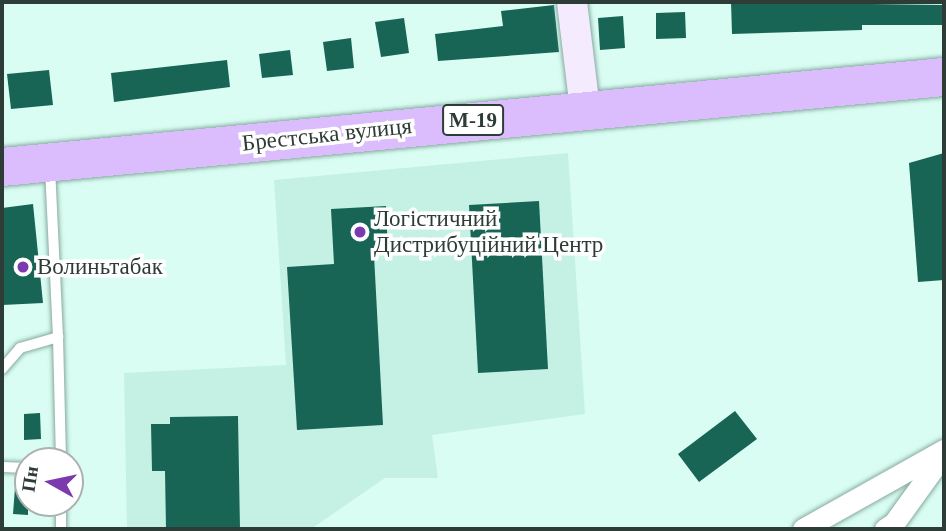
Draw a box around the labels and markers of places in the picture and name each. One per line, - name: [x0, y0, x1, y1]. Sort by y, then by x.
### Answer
- place label: Логістичний Дистрибуційний Центр: [374, 205, 603, 259]
- marker: Логістичний Дистрибуційний Центр: [352, 224, 368, 240]
- place label: Волиньтабак: [37, 253, 163, 281]
- marker: Волиньтабак: [15, 259, 31, 275]

